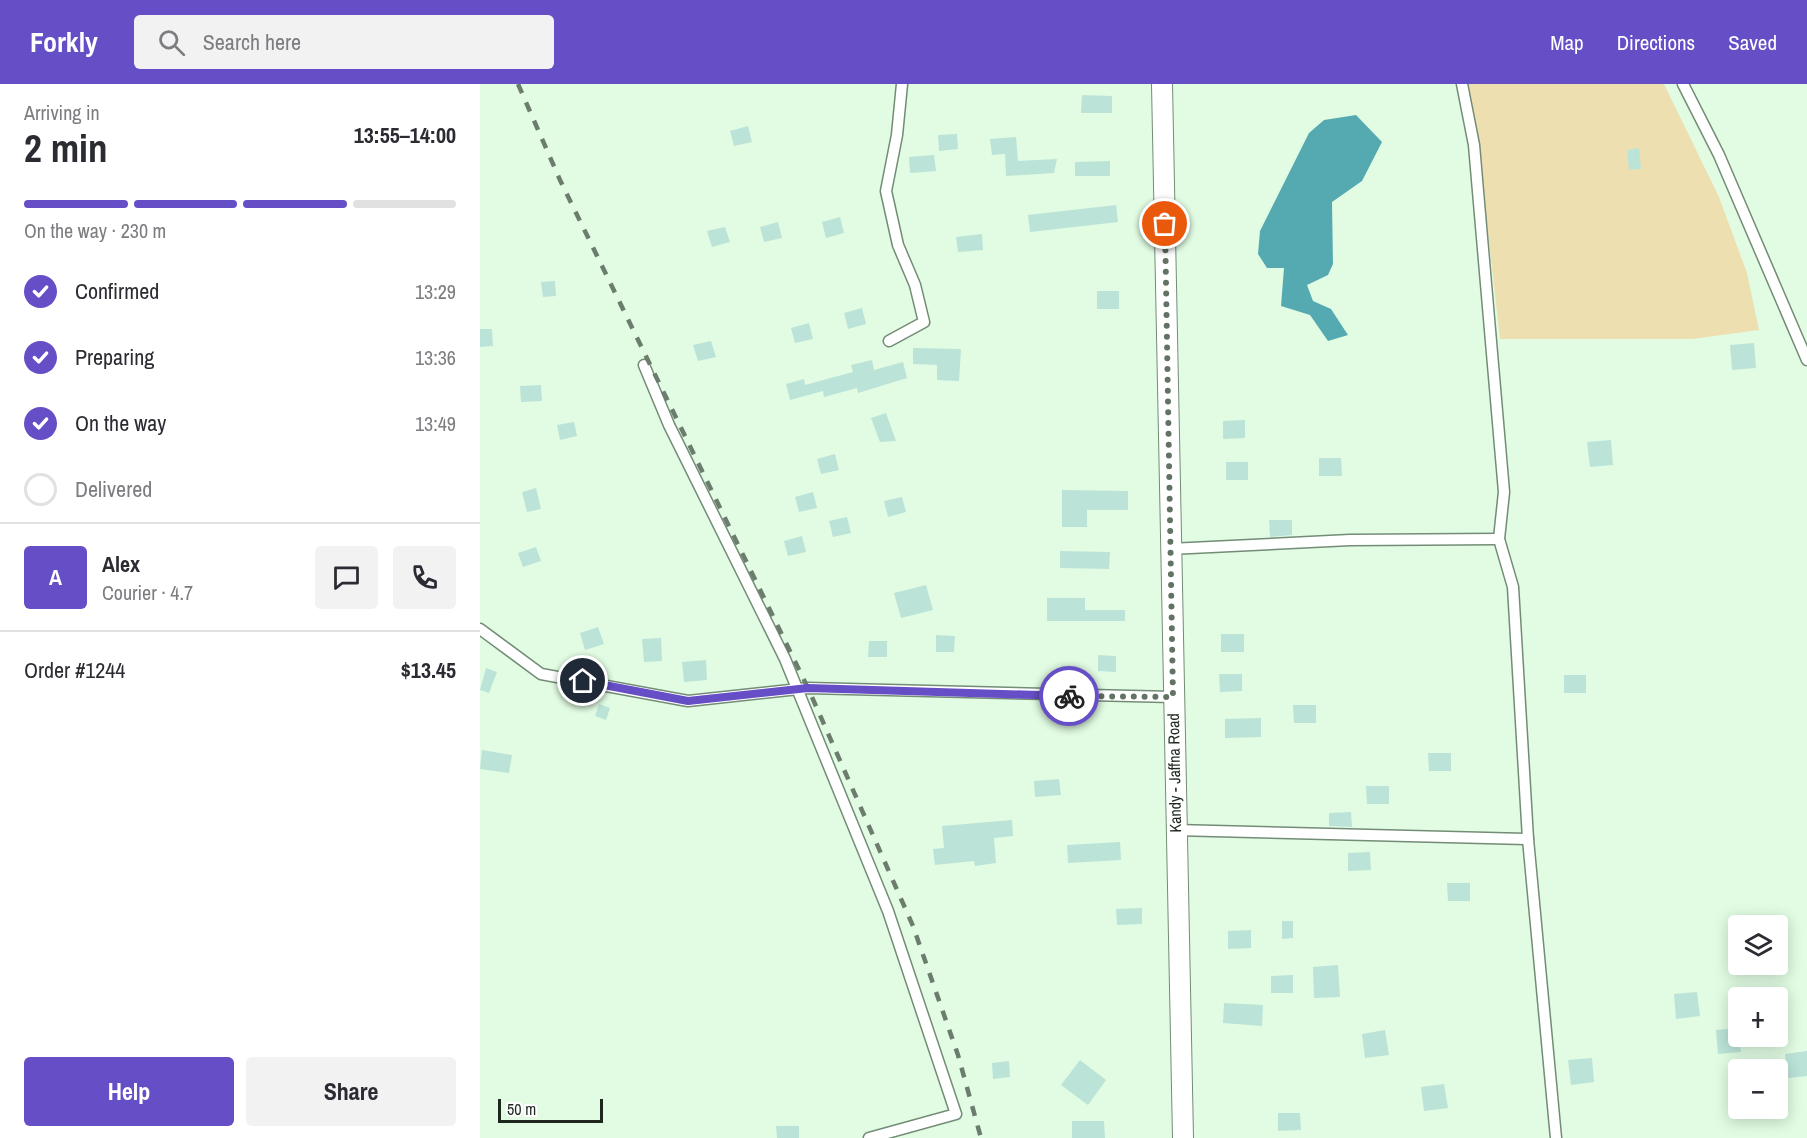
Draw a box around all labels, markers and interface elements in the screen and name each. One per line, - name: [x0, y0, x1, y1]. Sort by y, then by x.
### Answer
- search box: [134, 15, 554, 69]
- text: Forkly: [30, 23, 98, 61]
- icon: search: [155, 26, 188, 59]
- text: Search here: [203, 27, 301, 57]
- text: Map: [1550, 28, 1584, 57]
- text: Directions: [1617, 28, 1695, 57]
- text: Saved: [1728, 28, 1777, 57]
- text: Arriving in: [24, 99, 100, 126]
- text: 13:55–14:00: [354, 120, 456, 150]
- text: 2 min: [24, 122, 108, 174]
- pin: [1139, 198, 1190, 249]
- icon: bag: [1148, 207, 1181, 240]
- text: On the way · 230 m: [24, 217, 166, 244]
- icon: check: [24, 275, 57, 308]
- text: Confirmed: [75, 276, 159, 306]
- text: 13:29: [415, 278, 456, 305]
- icon: check: [24, 341, 57, 374]
- text: Preparing: [75, 342, 154, 372]
- text: 13:36: [415, 344, 456, 371]
- icon: check: [24, 407, 57, 440]
- text: On the way: [75, 408, 166, 438]
- text: 13:49: [415, 410, 456, 437]
- text: Delivered: [75, 474, 152, 504]
- button: chat: [315, 546, 378, 609]
- button: phone: [393, 546, 456, 609]
- text: Alex: [102, 549, 140, 579]
- text: A: [49, 562, 62, 592]
- text: Courier · 4.7: [102, 579, 193, 606]
- text: Order #1244: [24, 655, 125, 685]
- text: $13.45: [401, 655, 456, 685]
- pin: [557, 655, 608, 706]
- icon: home: [566, 664, 599, 697]
- courier: [1039, 666, 1099, 726]
- icon: bike: [1053, 680, 1086, 713]
- street label: Kandy - Jaffna Road: [1162, 713, 1186, 833]
- map controls: [1728, 915, 1788, 1119]
- button: layers: [1728, 915, 1788, 975]
- button: +: [1728, 987, 1788, 1047]
- button: Help: [24, 1057, 234, 1126]
- button: Share: [246, 1057, 456, 1126]
- button: −: [1728, 1059, 1788, 1119]
- scale bar: [498, 1096, 603, 1124]
- text: 50 m: [507, 1098, 536, 1120]

